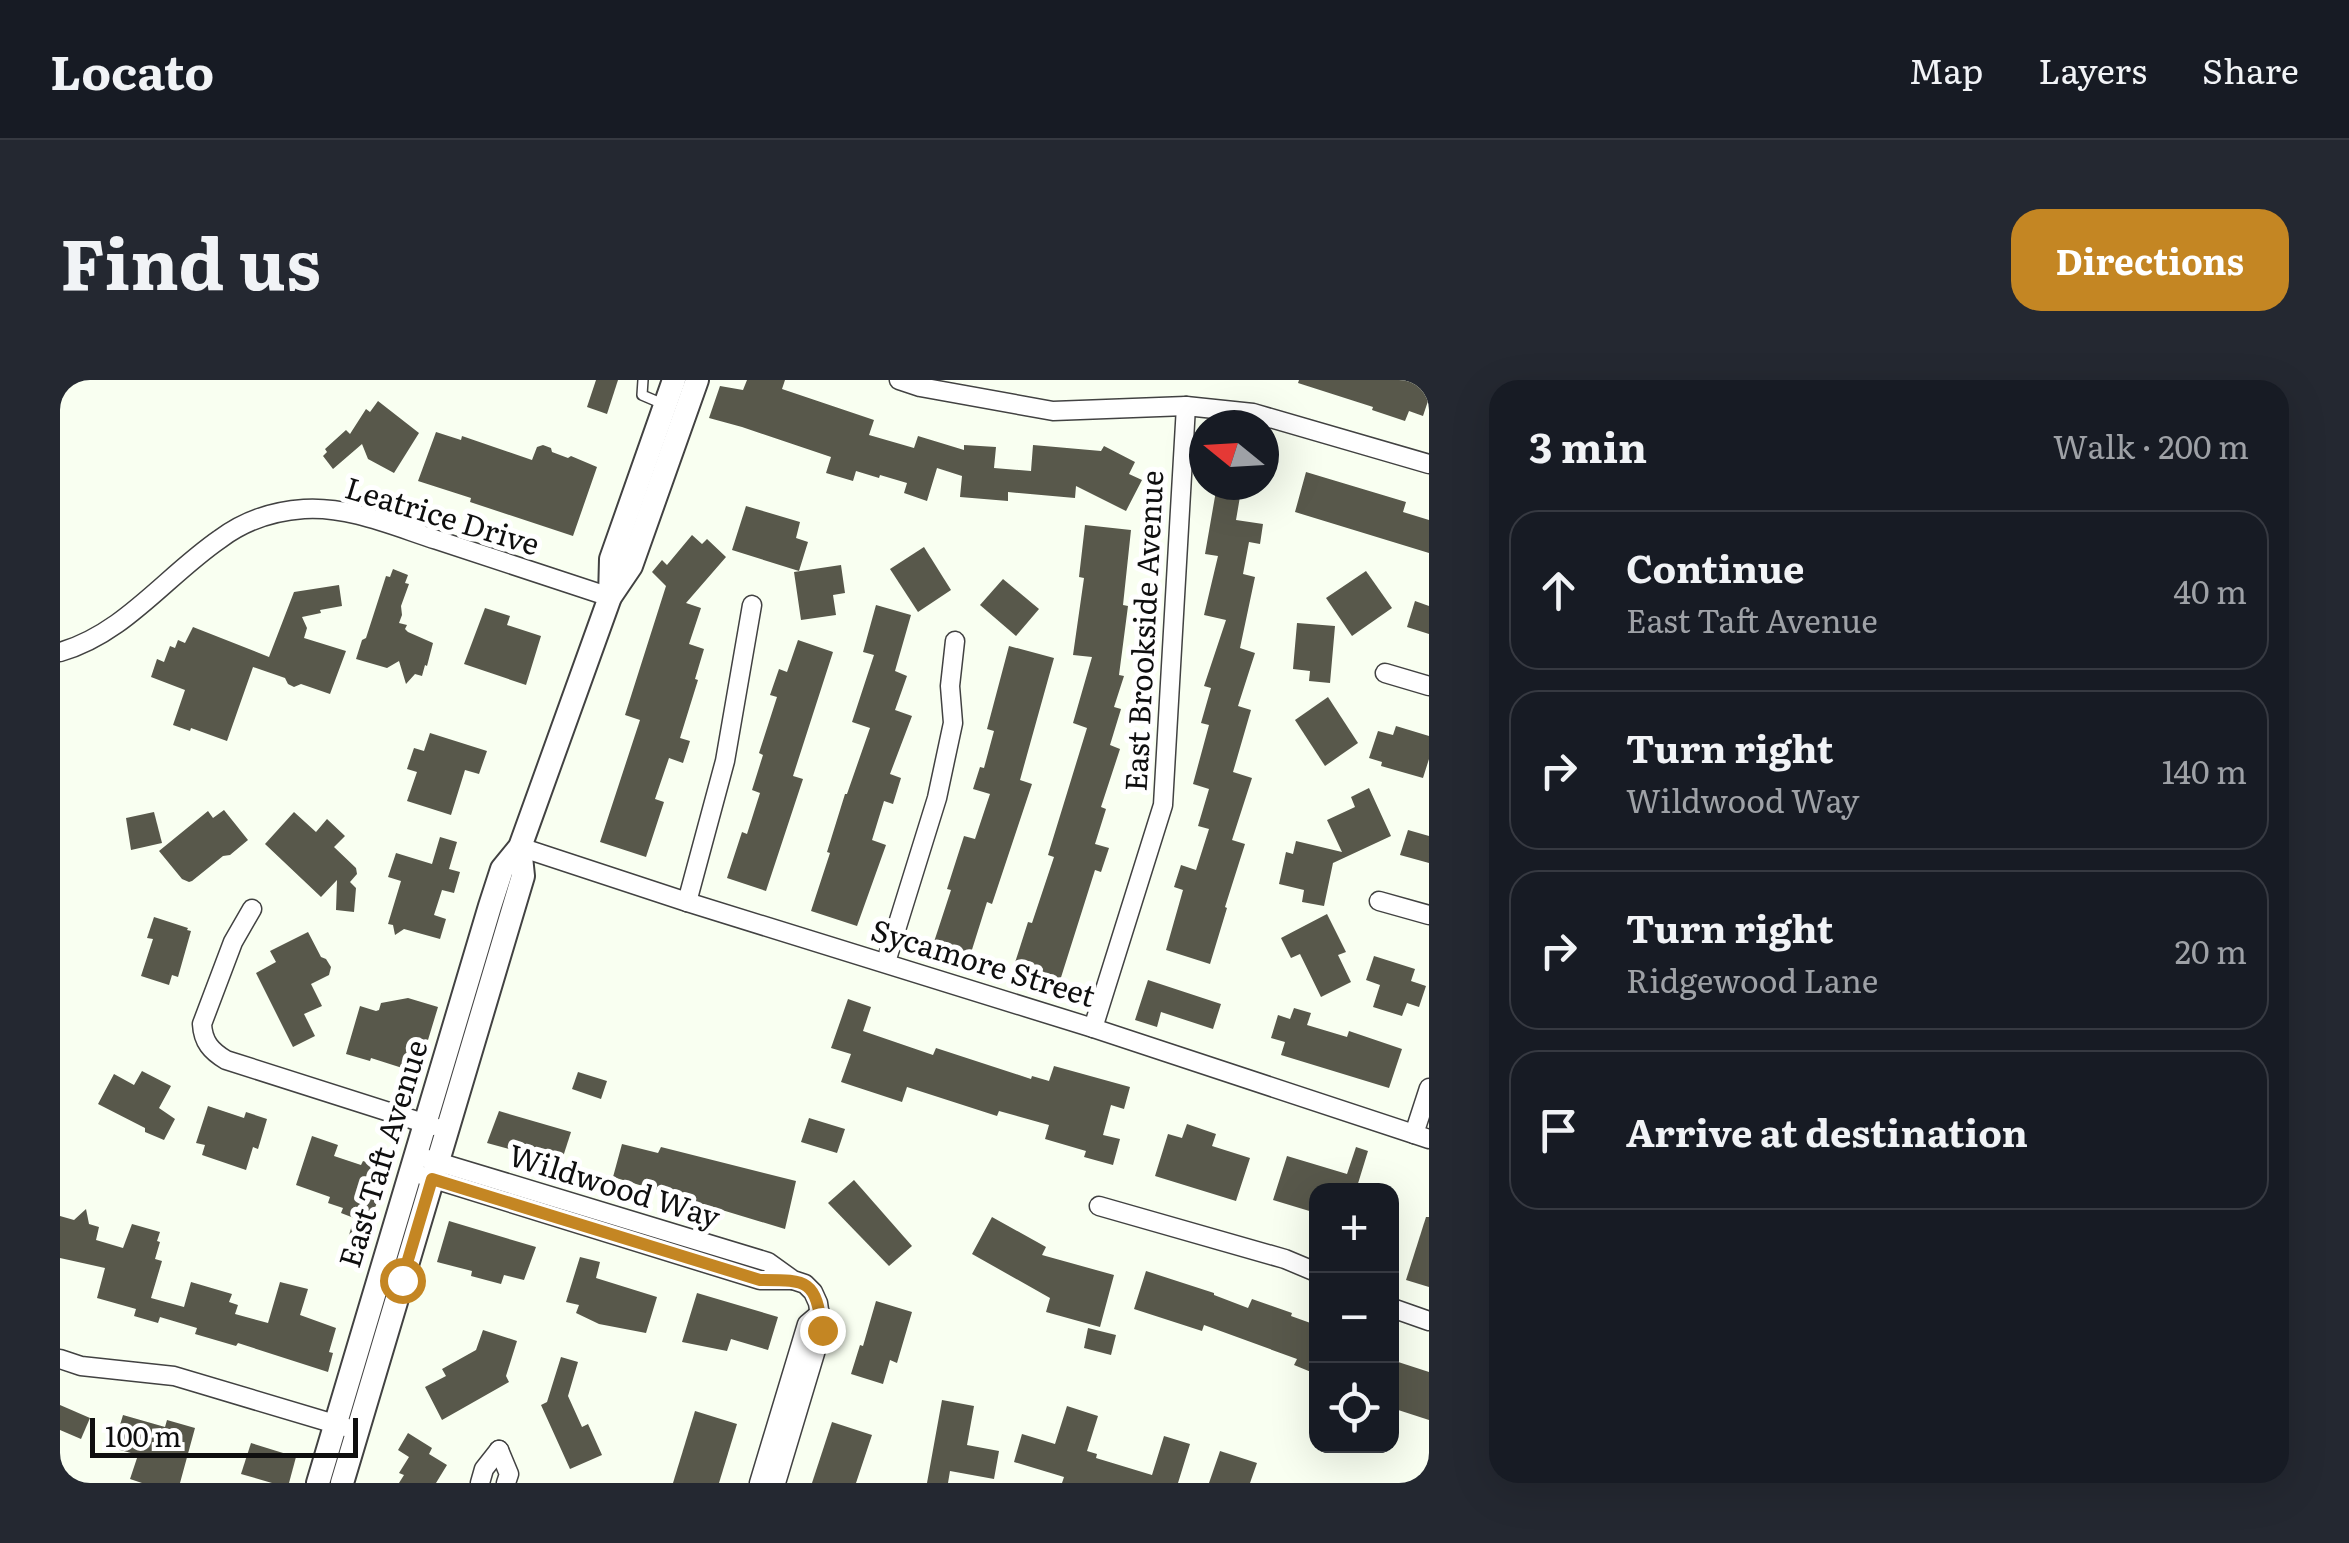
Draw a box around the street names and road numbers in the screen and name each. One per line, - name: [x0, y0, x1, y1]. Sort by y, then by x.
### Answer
- street label: Leatrice Drive: [340, 464, 545, 565]
- street label: East Brookside Avenue: [1112, 469, 1172, 793]
- street label: Sycamore Street: [866, 906, 1101, 1016]
- street label: East Taft Avenue: [326, 1034, 437, 1272]
- street label: Wildwood Way: [504, 1131, 727, 1237]

